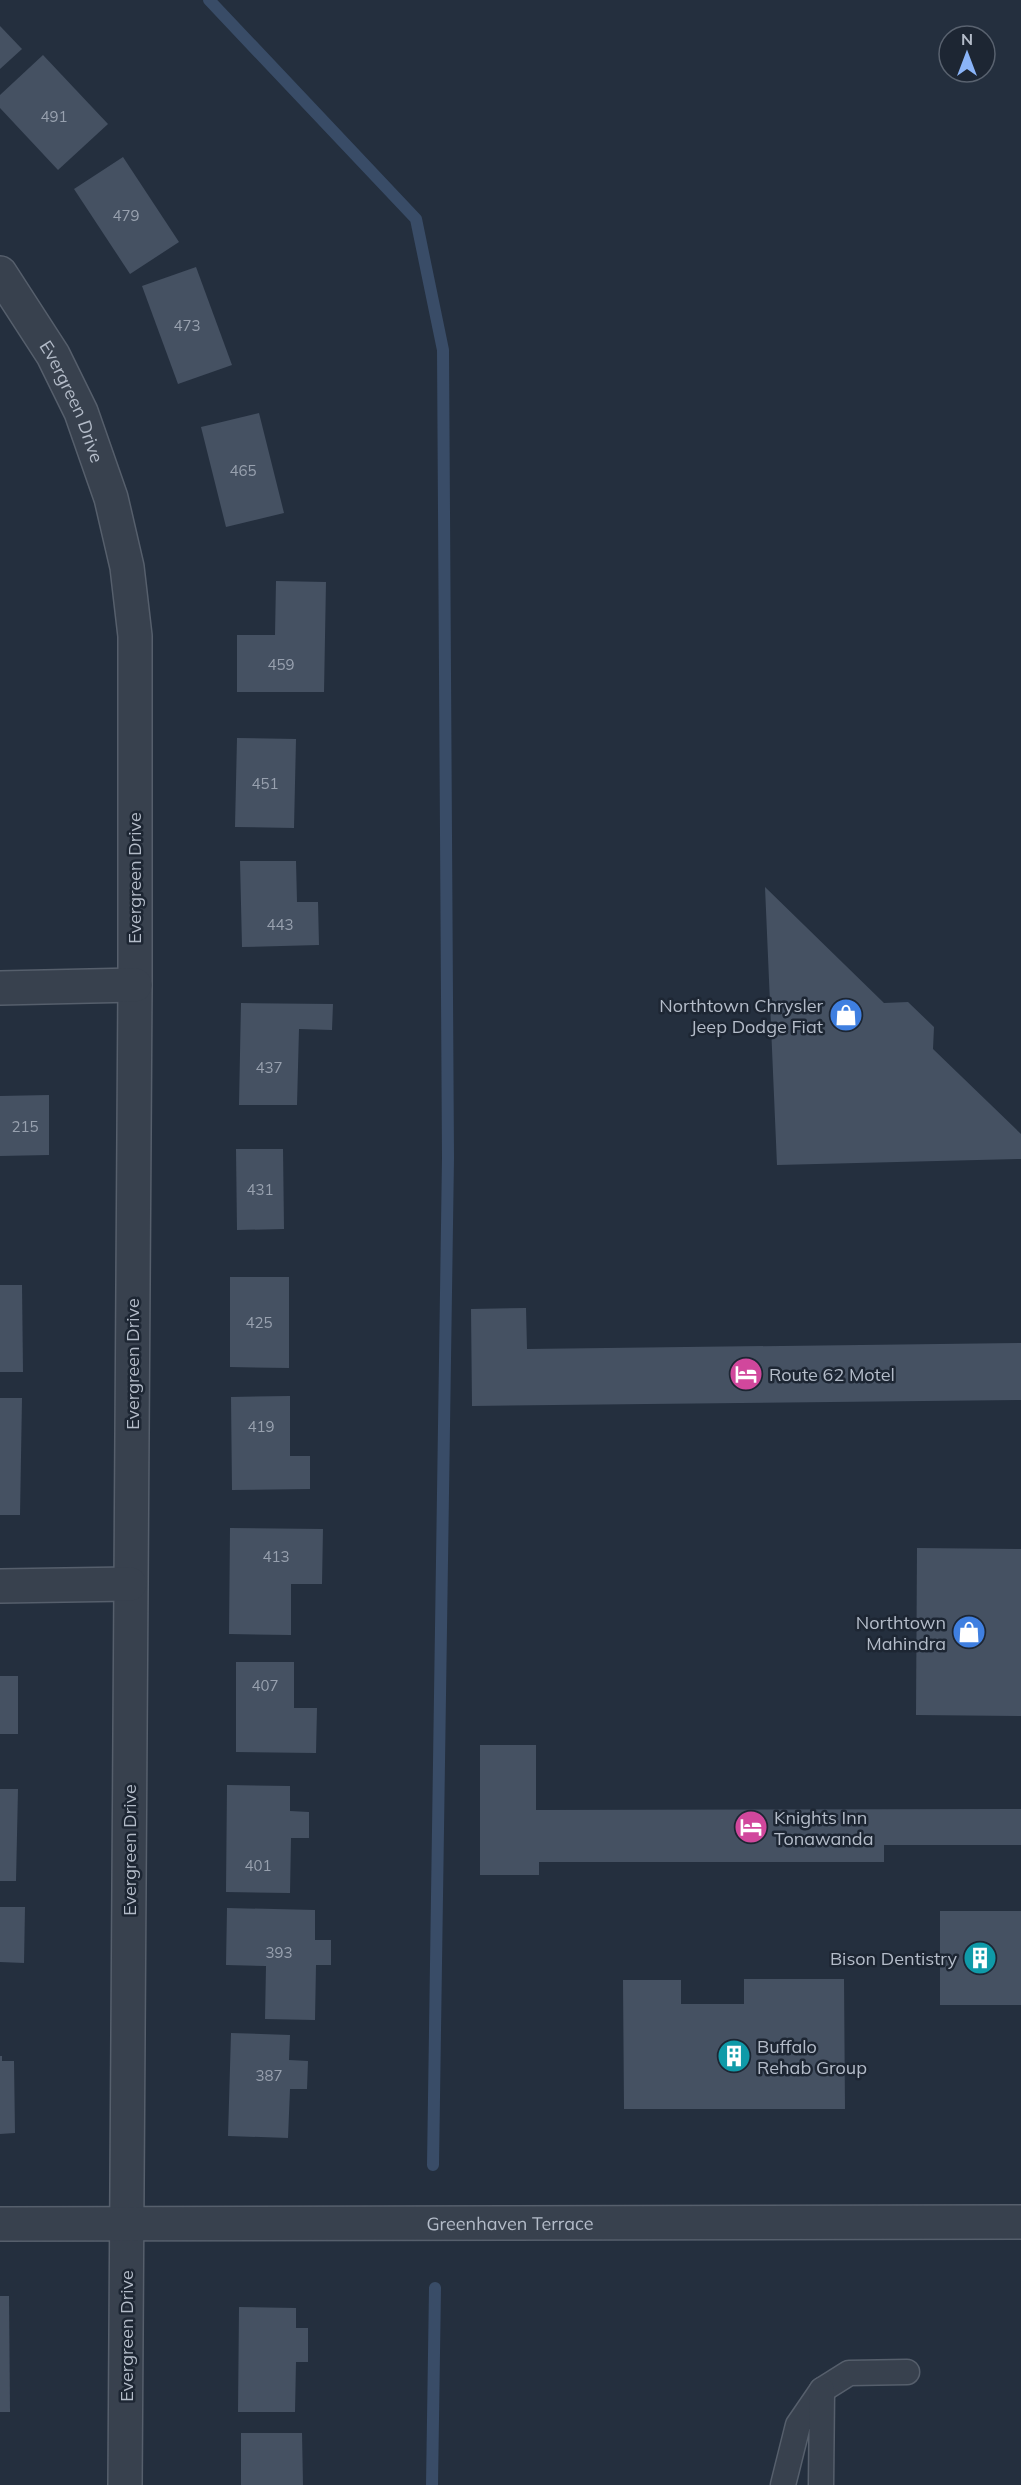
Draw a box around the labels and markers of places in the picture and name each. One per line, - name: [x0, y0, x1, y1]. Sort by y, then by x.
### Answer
- place label: Northtown Chrysler Jeep Dodge Fiat: [659, 994, 823, 1038]
- shop icon: Northtown Chrysler Jeep Dodge Fiat: [828, 997, 864, 1033]
- hotel icon: Route 62 Motel: [728, 1356, 764, 1392]
- place label: Route 62 Motel: [769, 1363, 895, 1386]
- place label: Northtown Mahindra: [856, 1611, 946, 1655]
- shop icon: Northtown Mahindra: [951, 1614, 987, 1650]
- place label: Knights Inn Tonawanda: [774, 1806, 873, 1850]
- hotel icon: Knights Inn Tonawanda: [733, 1809, 769, 1845]
- building icon: Bison Dentistry: [962, 1940, 998, 1976]
- place label: Bison Dentistry: [830, 1947, 957, 1970]
- place label: Buffalo Rehab Group: [757, 2035, 867, 2079]
- building icon: Buffalo Rehab Group: [716, 2038, 752, 2074]

